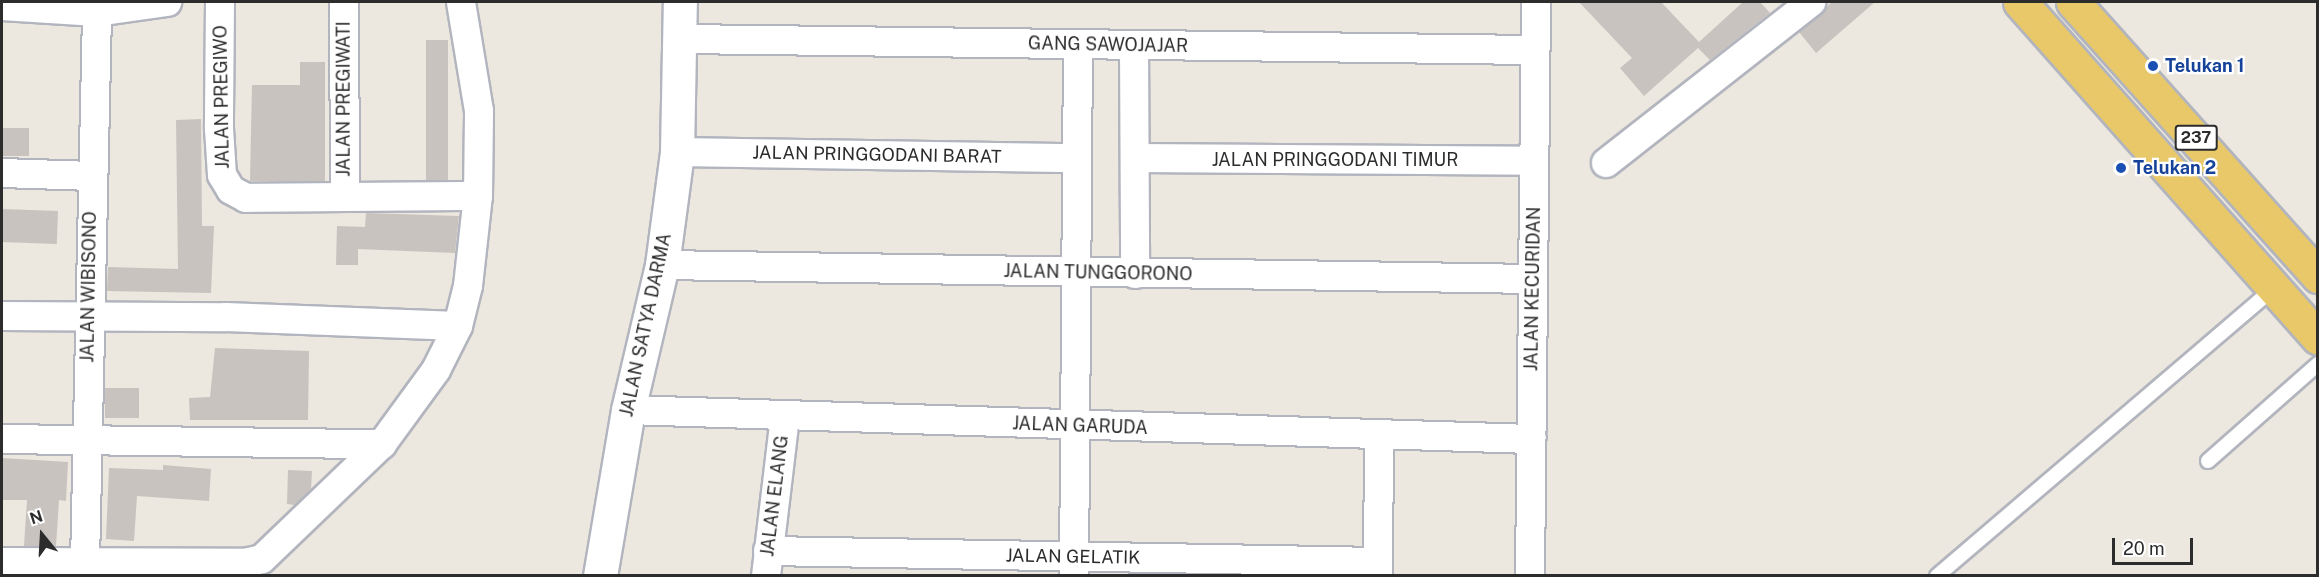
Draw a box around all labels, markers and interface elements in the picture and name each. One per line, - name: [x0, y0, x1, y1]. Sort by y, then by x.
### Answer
- street label: JALAN PREGIWATI: [333, 21, 355, 177]
- street label: JALAN PREGIWO: [210, 25, 234, 169]
- street label: GANG SAWOJAJAR: [1028, 33, 1188, 57]
- place label: Telukan 1: [2165, 55, 2244, 77]
- marker: Telukan 1: [2146, 59, 2160, 73]
- road number: 237: [2174, 125, 2218, 151]
- street label: JALAN PRINGGODANI BARAT: [752, 142, 1002, 168]
- street label: JALAN PRINGGODANI TIMUR: [1212, 149, 1458, 171]
- place label: Telukan 2: [2133, 157, 2216, 179]
- marker: Telukan 2: [2114, 161, 2128, 175]
- street label: JALAN KECURIDAN: [1521, 207, 1545, 371]
- street label: JALAN WIBISONO: [77, 211, 101, 363]
- street label: JALAN SATYA DARMA: [616, 231, 676, 419]
- street label: JALAN TUNGGORONO: [1003, 261, 1193, 285]
- street label: JALAN GARUDA: [1012, 413, 1148, 439]
- street label: JALAN ELANG: [757, 434, 793, 558]
- north arrow: [12, 505, 72, 565]
- text: N: [27, 506, 45, 528]
- scale bar: [2115, 526, 2196, 564]
- text: 20 m: [2123, 538, 2165, 559]
- street label: JALAN GELATIK: [1005, 545, 1141, 569]

